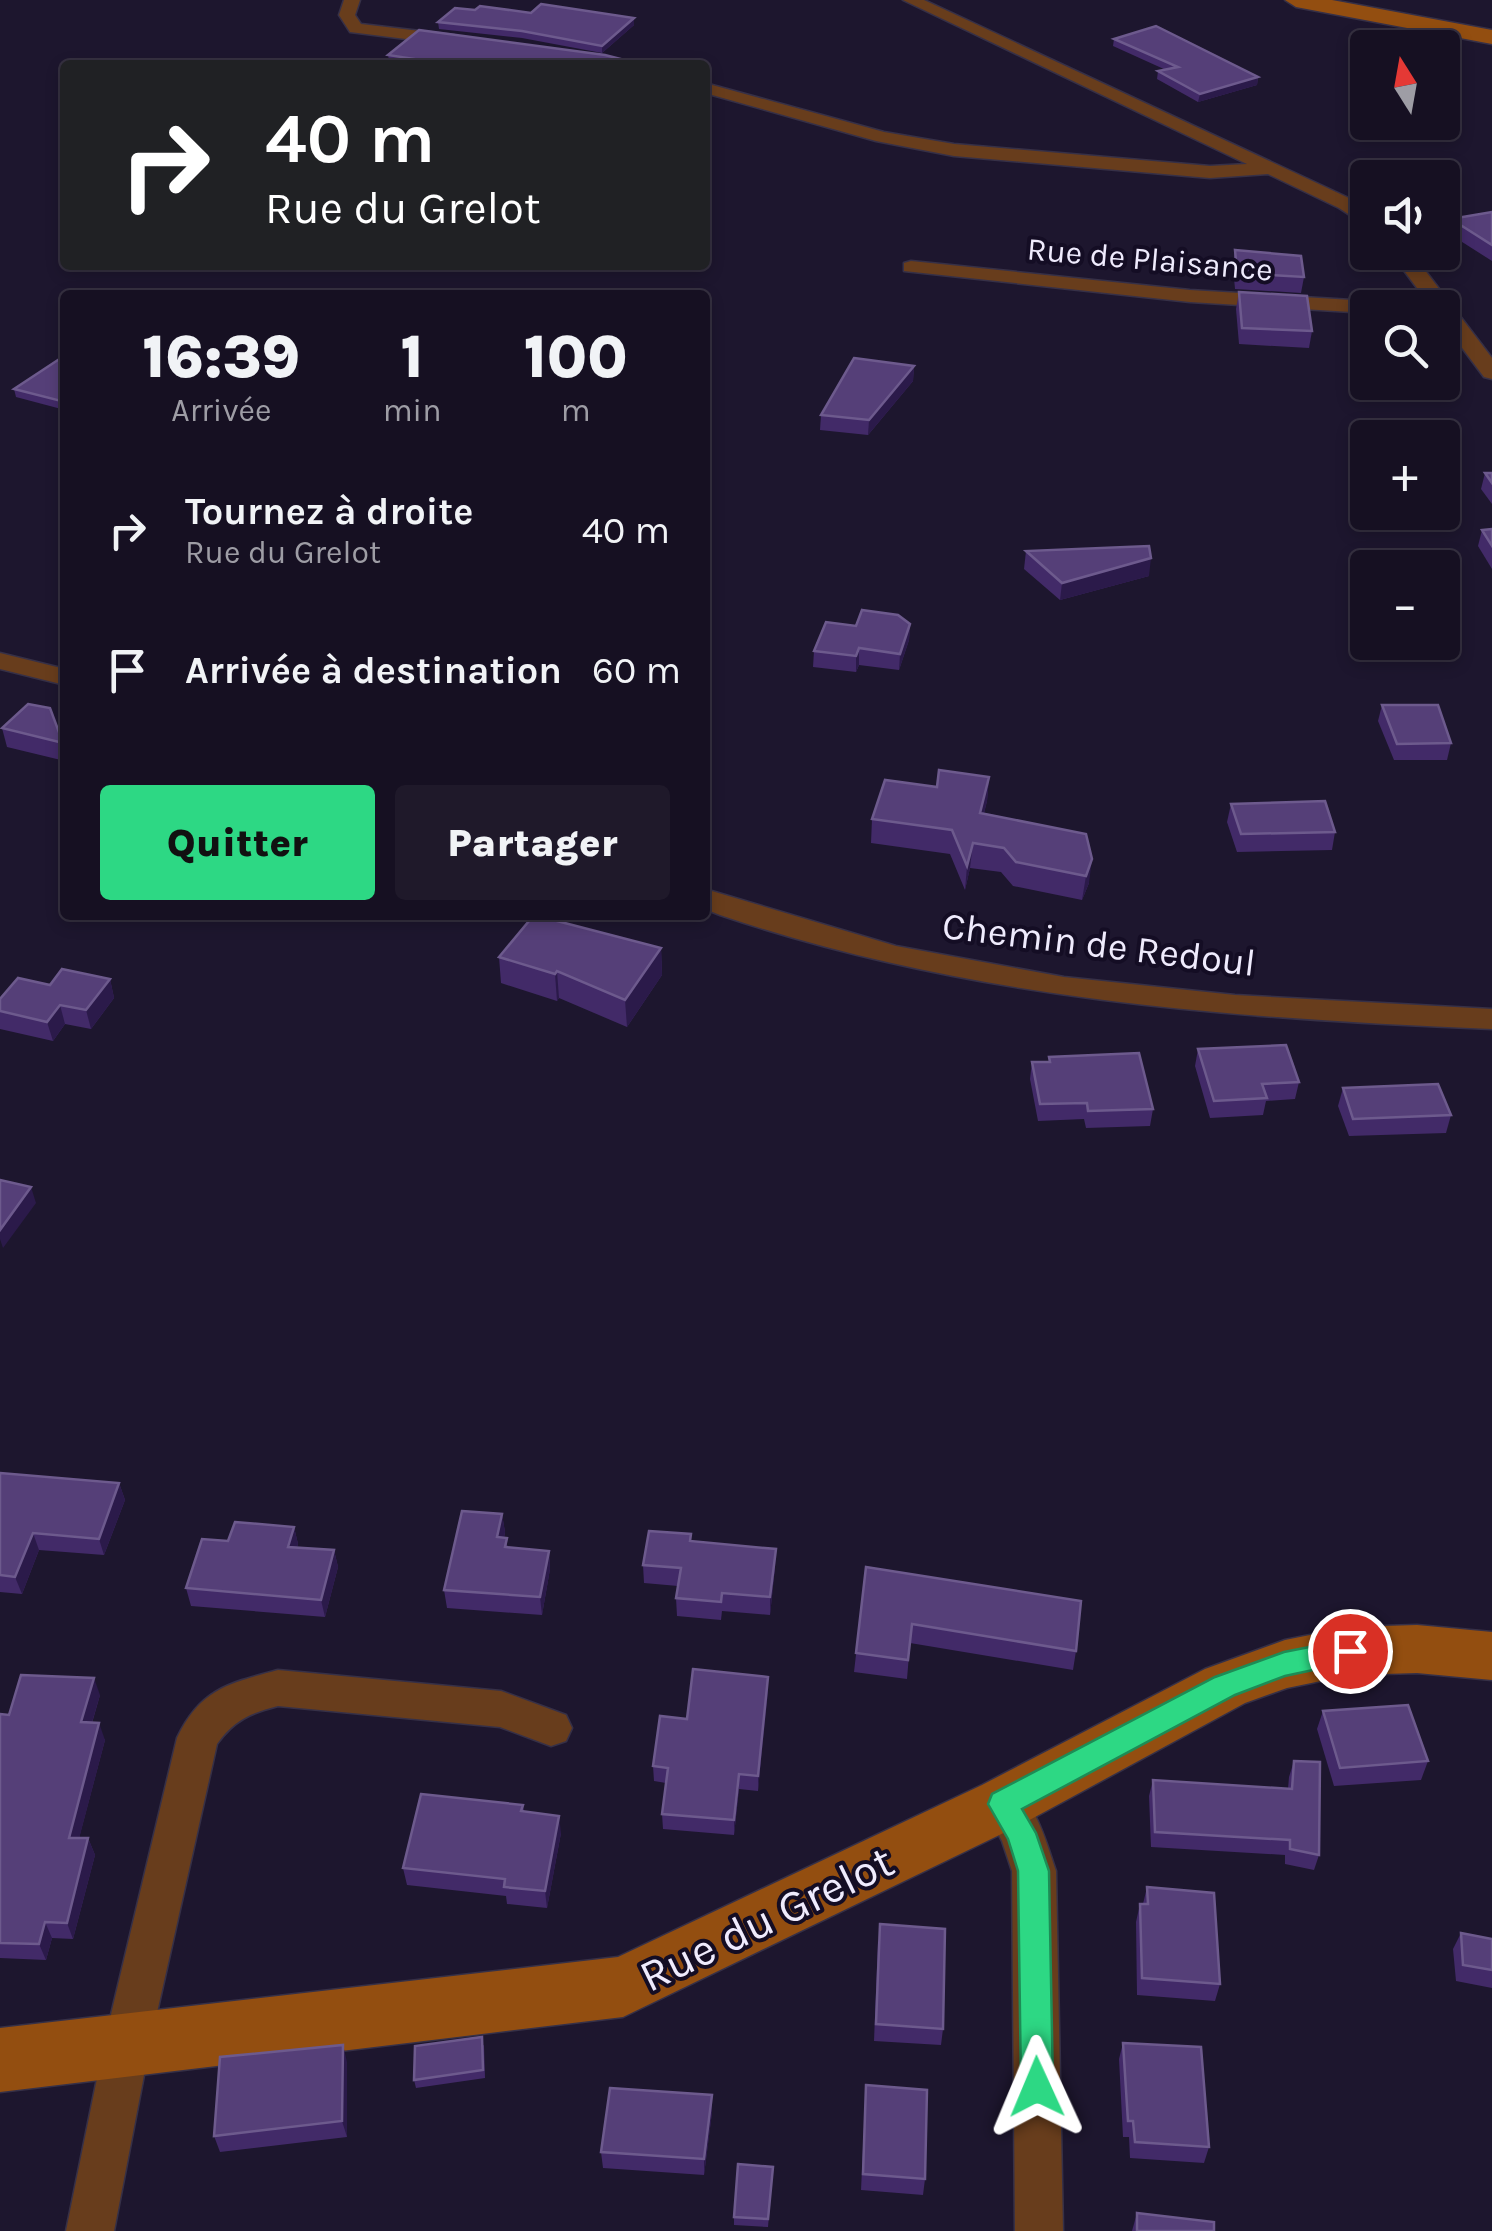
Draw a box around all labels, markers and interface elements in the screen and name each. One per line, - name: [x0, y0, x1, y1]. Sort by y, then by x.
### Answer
- north arrow: [1350, 30, 1460, 140]
- map controls: [1350, 30, 1460, 660]
- text: 40 m: [265, 98, 435, 180]
- icon: right: [100, 100, 230, 230]
- button: sound: [1350, 160, 1460, 270]
- text: Rue du Grelot: [265, 182, 541, 234]
- street label: Rue de Plaisance: [1026, 230, 1274, 289]
- button: search: [1350, 290, 1460, 400]
- text: 16:39: [142, 322, 300, 392]
- text: 1: [401, 322, 424, 392]
- text: 100: [524, 322, 628, 392]
- text: Arrivée: [171, 392, 271, 429]
- text: min: [383, 392, 441, 429]
- text: m: [561, 392, 591, 429]
- button: +: [1350, 420, 1460, 530]
- text: Tournez à droite: [185, 489, 473, 534]
- icon: right: [100, 503, 155, 558]
- text: 40 m: [582, 508, 670, 553]
- text: Rue du Grelot: [185, 534, 381, 571]
- button: −: [1350, 550, 1460, 660]
- icon: arrive: [100, 643, 155, 698]
- text: Arrivée à destination: [185, 648, 562, 693]
- text: 60 m: [592, 648, 681, 693]
- button: Quitter: [100, 785, 375, 900]
- button: Partager: [395, 785, 670, 900]
- street label: Chemin de Redoul: [940, 903, 1258, 986]
- pin: [1308, 1609, 1393, 1694]
- icon: arrive: [1323, 1624, 1378, 1679]
- street label: Rue du Grelot: [631, 1835, 902, 2003]
- position arrow: [985, 2035, 1089, 2139]

